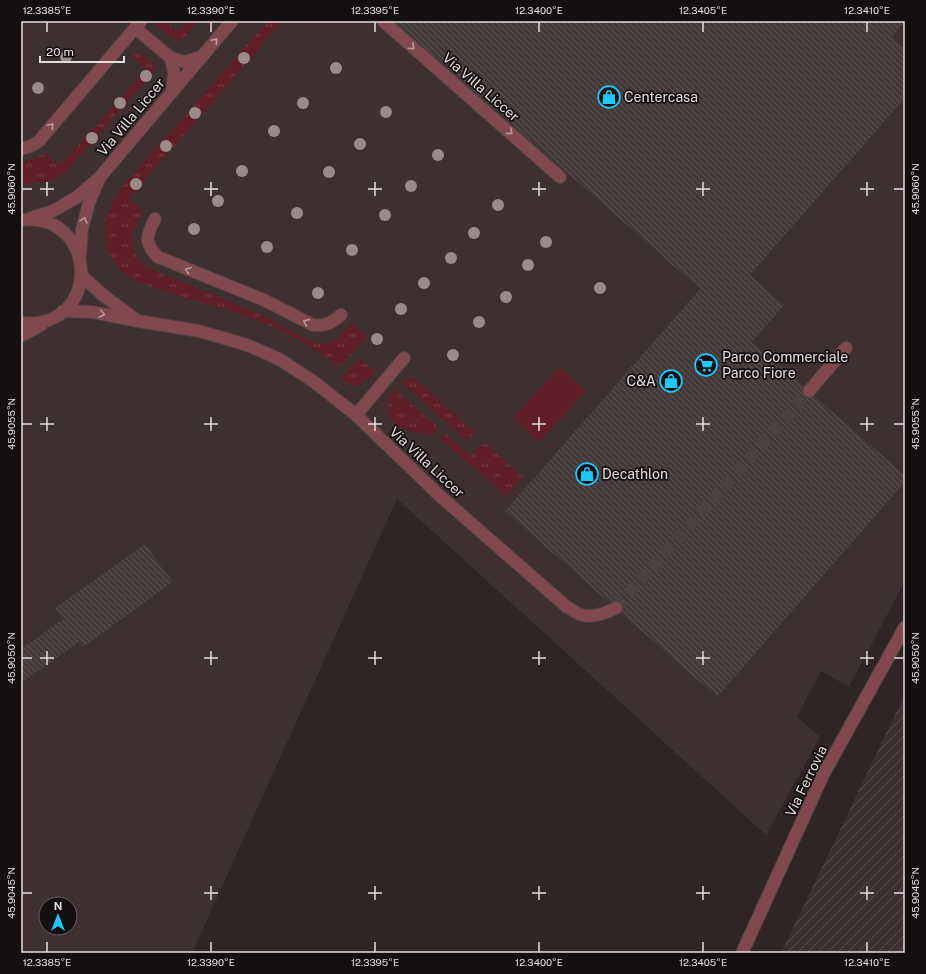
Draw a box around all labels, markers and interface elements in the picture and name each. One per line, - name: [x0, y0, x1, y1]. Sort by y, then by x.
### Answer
- text: 12.3385°E: [23, 4, 71, 16]
- text: 12.3390°E: [187, 4, 235, 16]
- text: 12.3395°E: [351, 4, 399, 16]
- text: 12.3400°E: [515, 4, 563, 16]
- text: 12.3405°E: [679, 4, 727, 16]
- text: 12.3410°E: [844, 4, 890, 16]
- scale bar: [40, 38, 124, 64]
- one-way arrow: [210, 38, 218, 46]
- one-way arrow: [407, 42, 415, 50]
- text: 20 m: [46, 45, 74, 59]
- street label: Via Villa Liccer: [439, 49, 523, 125]
- street label: Via Villa Liccer: [94, 75, 168, 159]
- shop icon: Centercasa: [596, 84, 622, 110]
- place label: Centercasa: [624, 89, 698, 105]
- one-way arrow: [47, 123, 54, 131]
- one-way arrow: [505, 128, 513, 135]
- text: 45.9060°N: [5, 163, 17, 215]
- text: 45.9060°N: [909, 163, 921, 215]
- one-way arrow: [79, 217, 88, 224]
- one-way arrow: [184, 266, 191, 274]
- one-way arrow: [99, 309, 105, 317]
- one-way arrow: [303, 319, 311, 327]
- place label: Parco Commerciale Parco Fiore: [722, 349, 848, 381]
- supermarket icon: Parco Commerciale Parco Fiore: [693, 352, 719, 378]
- shop icon: C&A: [658, 368, 684, 394]
- place label: C&A: [627, 373, 656, 389]
- text: 45.9055°N: [5, 398, 17, 450]
- text: 45.9055°N: [909, 398, 921, 450]
- street label: Via Villa Liccer: [386, 423, 468, 501]
- shop icon: Decathlon: [574, 461, 600, 487]
- place label: Decathlon: [602, 466, 668, 482]
- text: 45.9050°N: [5, 632, 17, 684]
- text: 45.9050°N: [909, 632, 921, 684]
- street label: Via Ferrovia: [782, 743, 830, 819]
- text: 45.9045°N: [5, 867, 17, 919]
- text: 45.9045°N: [909, 867, 921, 919]
- north arrow: [38, 896, 78, 936]
- text: N: [54, 900, 62, 912]
- text: 12.3385°E: [23, 956, 71, 968]
- text: 12.3390°E: [187, 956, 235, 968]
- text: 12.3395°E: [351, 956, 399, 968]
- text: 12.3400°E: [515, 956, 563, 968]
- text: 12.3405°E: [679, 956, 727, 968]
- text: 12.3410°E: [844, 956, 890, 968]

